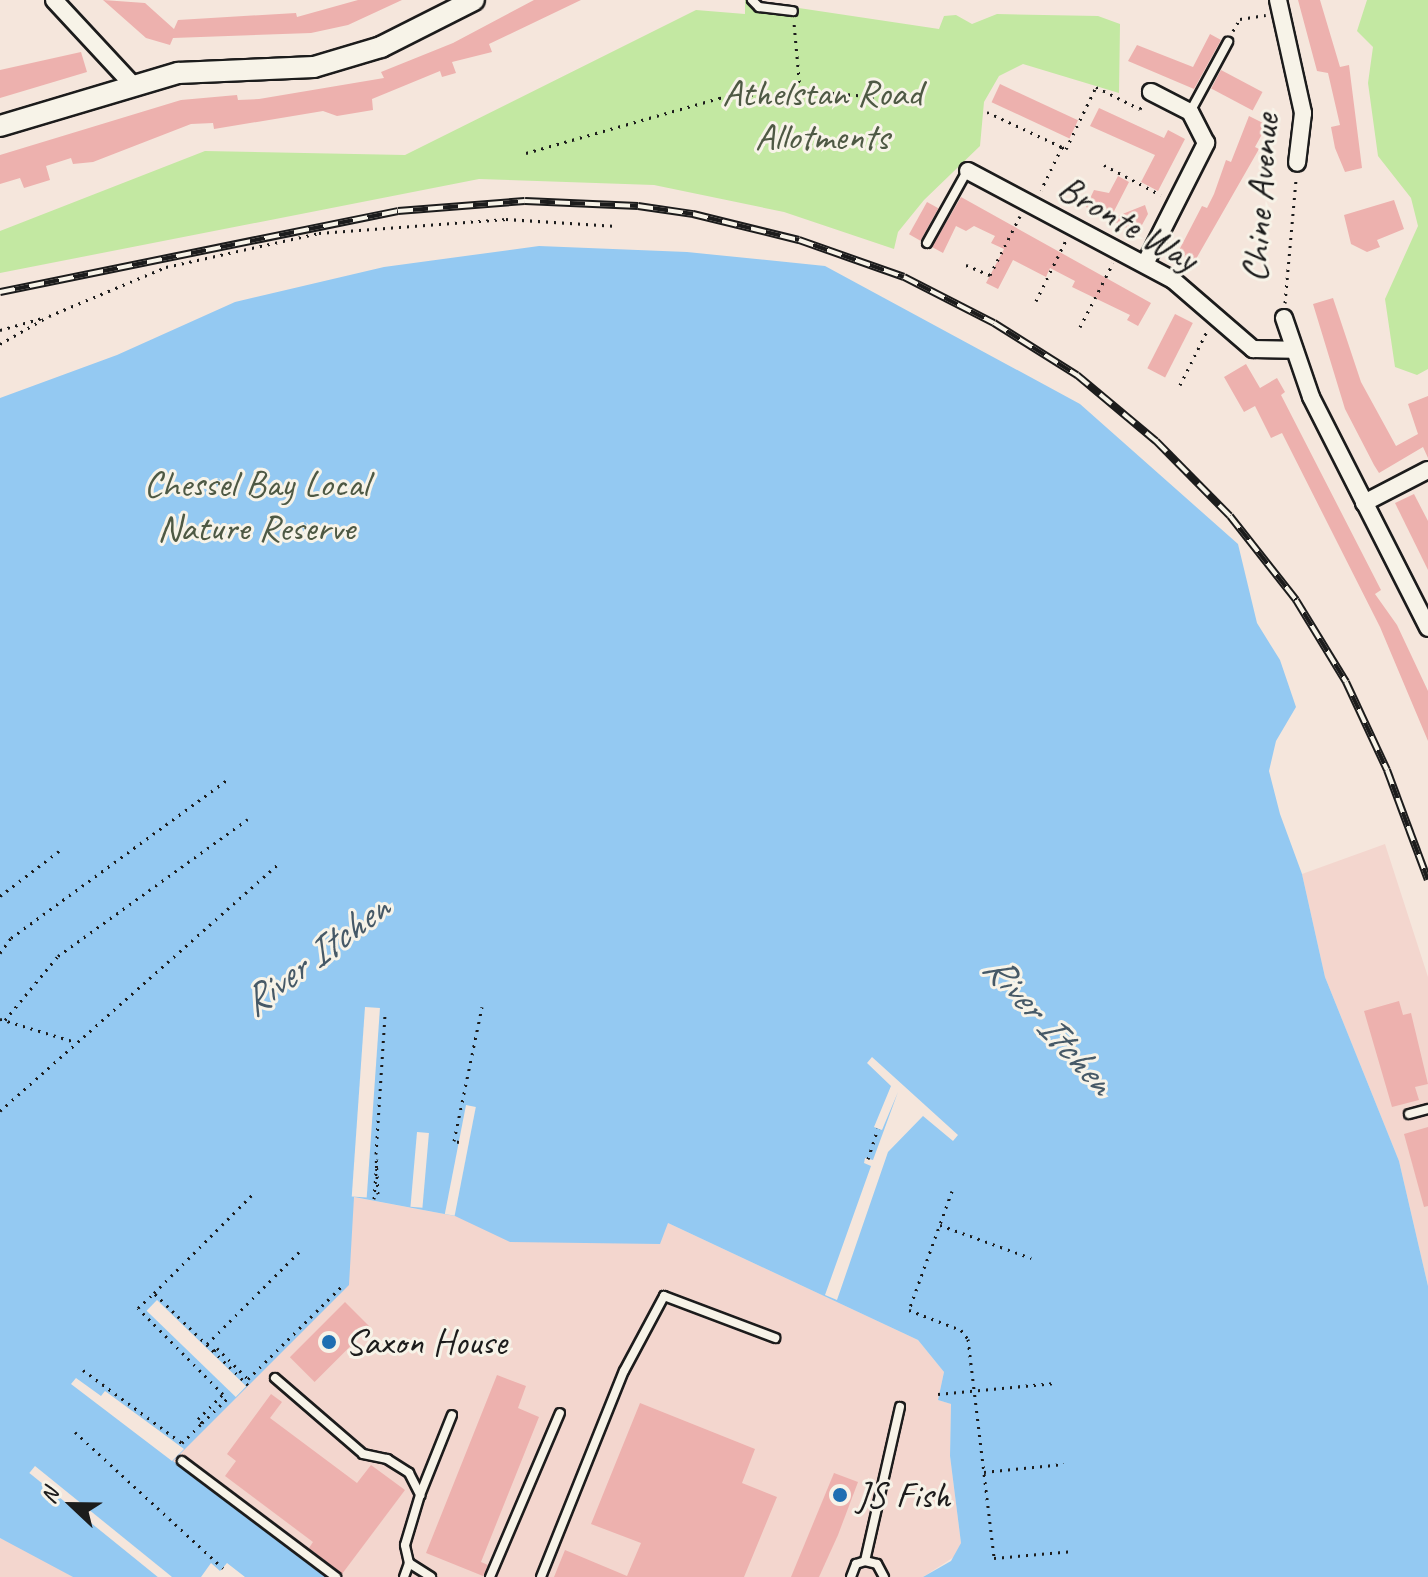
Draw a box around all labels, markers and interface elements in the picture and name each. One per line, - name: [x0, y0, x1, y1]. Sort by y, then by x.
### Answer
- park label: Athelstan Road Allotments: [723, 70, 921, 160]
- street label: Chine Avenue: [1231, 112, 1289, 284]
- street label: Bronte Way: [1050, 165, 1206, 281]
- park label: Chessel Bay Local Nature Reserve: [144, 461, 368, 550]
- water label: River Itchen: [232, 884, 398, 1026]
- water label: River Itchen: [973, 944, 1125, 1104]
- place label: Saxon House: [345, 1319, 507, 1365]
- marker: Saxon House: [320, 1333, 338, 1351]
- north arrow: [32, 1465, 112, 1545]
- place label: JS Fish: [856, 1472, 950, 1518]
- text: N: [34, 1484, 65, 1508]
- marker: JS Fish: [831, 1486, 849, 1504]

